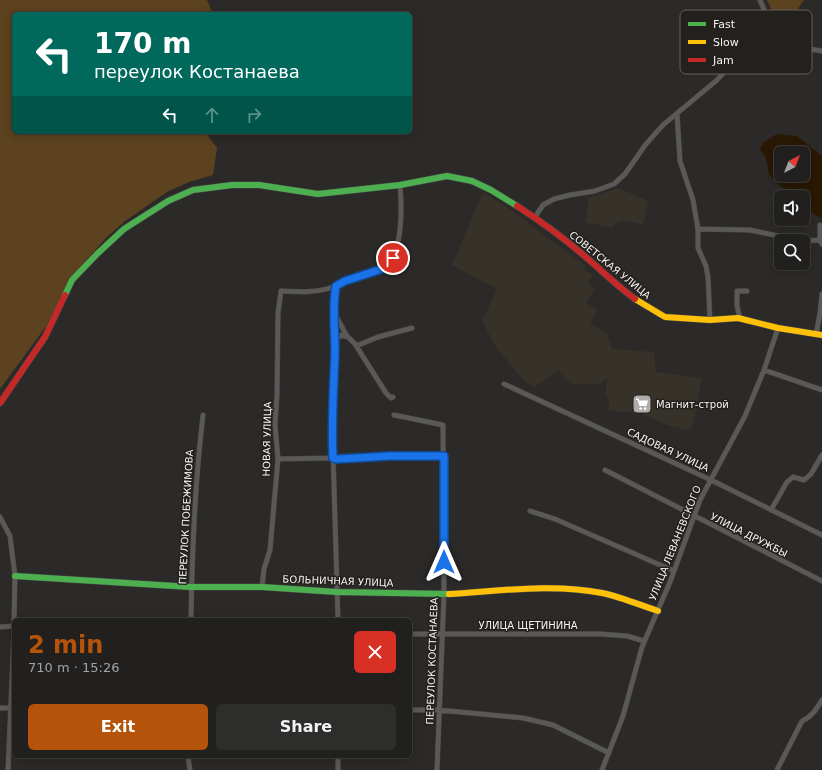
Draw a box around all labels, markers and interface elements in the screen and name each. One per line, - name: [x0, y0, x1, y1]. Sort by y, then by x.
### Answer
- legend: [680, 10, 812, 74]
- text: Fast: [713, 18, 736, 31]
- text: 170 m: [94, 27, 191, 60]
- icon: left: [28, 28, 80, 80]
- text: Slow: [713, 36, 739, 49]
- text: Jam: [712, 54, 734, 67]
- text: переулок Костанаева: [94, 61, 300, 82]
- icon: left: [159, 104, 181, 126]
- icon: ahead: [201, 104, 223, 126]
- icon: right: [243, 104, 265, 126]
- north arrow: [774, 146, 810, 182]
- map controls: [774, 146, 810, 270]
- button: sound: [774, 190, 810, 226]
- street label: СОВЕТСКАЯ УЛИЦА: [567, 229, 653, 301]
- button: search: [774, 234, 810, 270]
- pin: [376, 241, 410, 275]
- icon: arrive: [382, 247, 404, 269]
- supermarket icon: Магнит-строй: [631, 393, 653, 415]
- place label: Магнит-строй: [656, 399, 729, 410]
- street label: НОВАЯ УЛИЦА: [261, 401, 273, 477]
- street label: САДОВАЯ УЛИЦА: [625, 426, 711, 474]
- street label: ПЕРЕУЛОК ПОБЕЖИМОВА: [177, 449, 195, 585]
- street label: УЛИЦА ЛЕВАНЕВСКОГО: [647, 484, 703, 602]
- street label: УЛИЦА ДРУЖБЫ: [709, 511, 789, 559]
- position arrow: [423, 541, 465, 583]
- street label: БОЛЬНИЧНАЯ УЛИЦА: [282, 574, 394, 588]
- street label: ПЕРЕУЛОК КОСТАНАЕВА: [424, 597, 440, 725]
- street label: УЛИЦА ЩЕТИНИНА: [478, 620, 578, 631]
- text: 2 min: [28, 631, 103, 659]
- button: close: [354, 631, 396, 673]
- text: 710 m · 15:26: [28, 660, 119, 675]
- button: Exit: [28, 704, 208, 750]
- button: Share: [216, 704, 396, 750]

